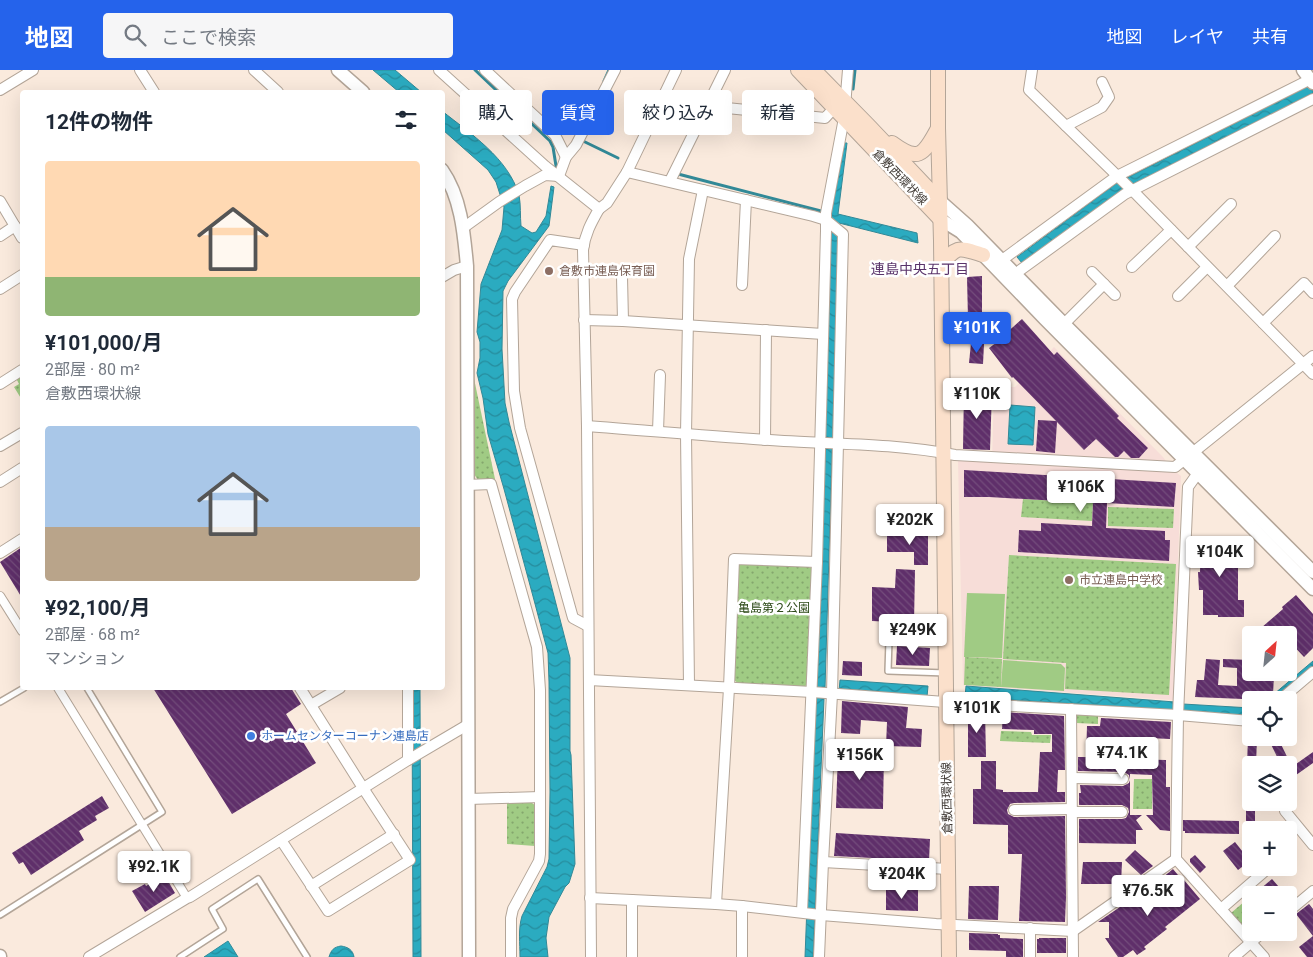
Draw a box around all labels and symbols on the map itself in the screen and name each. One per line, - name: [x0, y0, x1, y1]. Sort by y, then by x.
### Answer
- street label: 倉敷西環状線: [870, 146, 930, 208]
- district label: 連島中央五丁目: [871, 261, 969, 277]
- place label: 倉敷市連島保育園: [559, 264, 655, 278]
- marker: 倉敷市連島保育園: [543, 265, 555, 277]
- pin: ¥101K: [942, 312, 1012, 354]
- pin: ¥110K: [942, 378, 1012, 420]
- pin: ¥106K: [1046, 470, 1116, 513]
- pin: ¥202K: [875, 504, 945, 546]
- pin: ¥104K: [1185, 536, 1255, 578]
- place label: 市立連島中学校: [1079, 573, 1163, 587]
- marker: 市立連島中学校: [1063, 574, 1075, 586]
- park label: 亀島第２公園: [738, 601, 810, 615]
- pin: ¥249K: [878, 614, 948, 656]
- north arrow: [1242, 626, 1298, 681]
- pin: ¥101K: [942, 692, 1012, 734]
- place label: ホームセンターコーナン連島店: [261, 729, 429, 743]
- marker: ホームセンターコーナン連島店: [245, 730, 257, 742]
- pin: ¥74.1K: [1081, 736, 1163, 779]
- pin: ¥156K: [825, 738, 895, 781]
- street label: 倉敷西環状線: [939, 762, 955, 834]
- pin: ¥92.1K: [113, 850, 195, 893]
- pin: ¥204K: [867, 858, 937, 900]
- pin: ¥76.5K: [1107, 874, 1189, 917]

